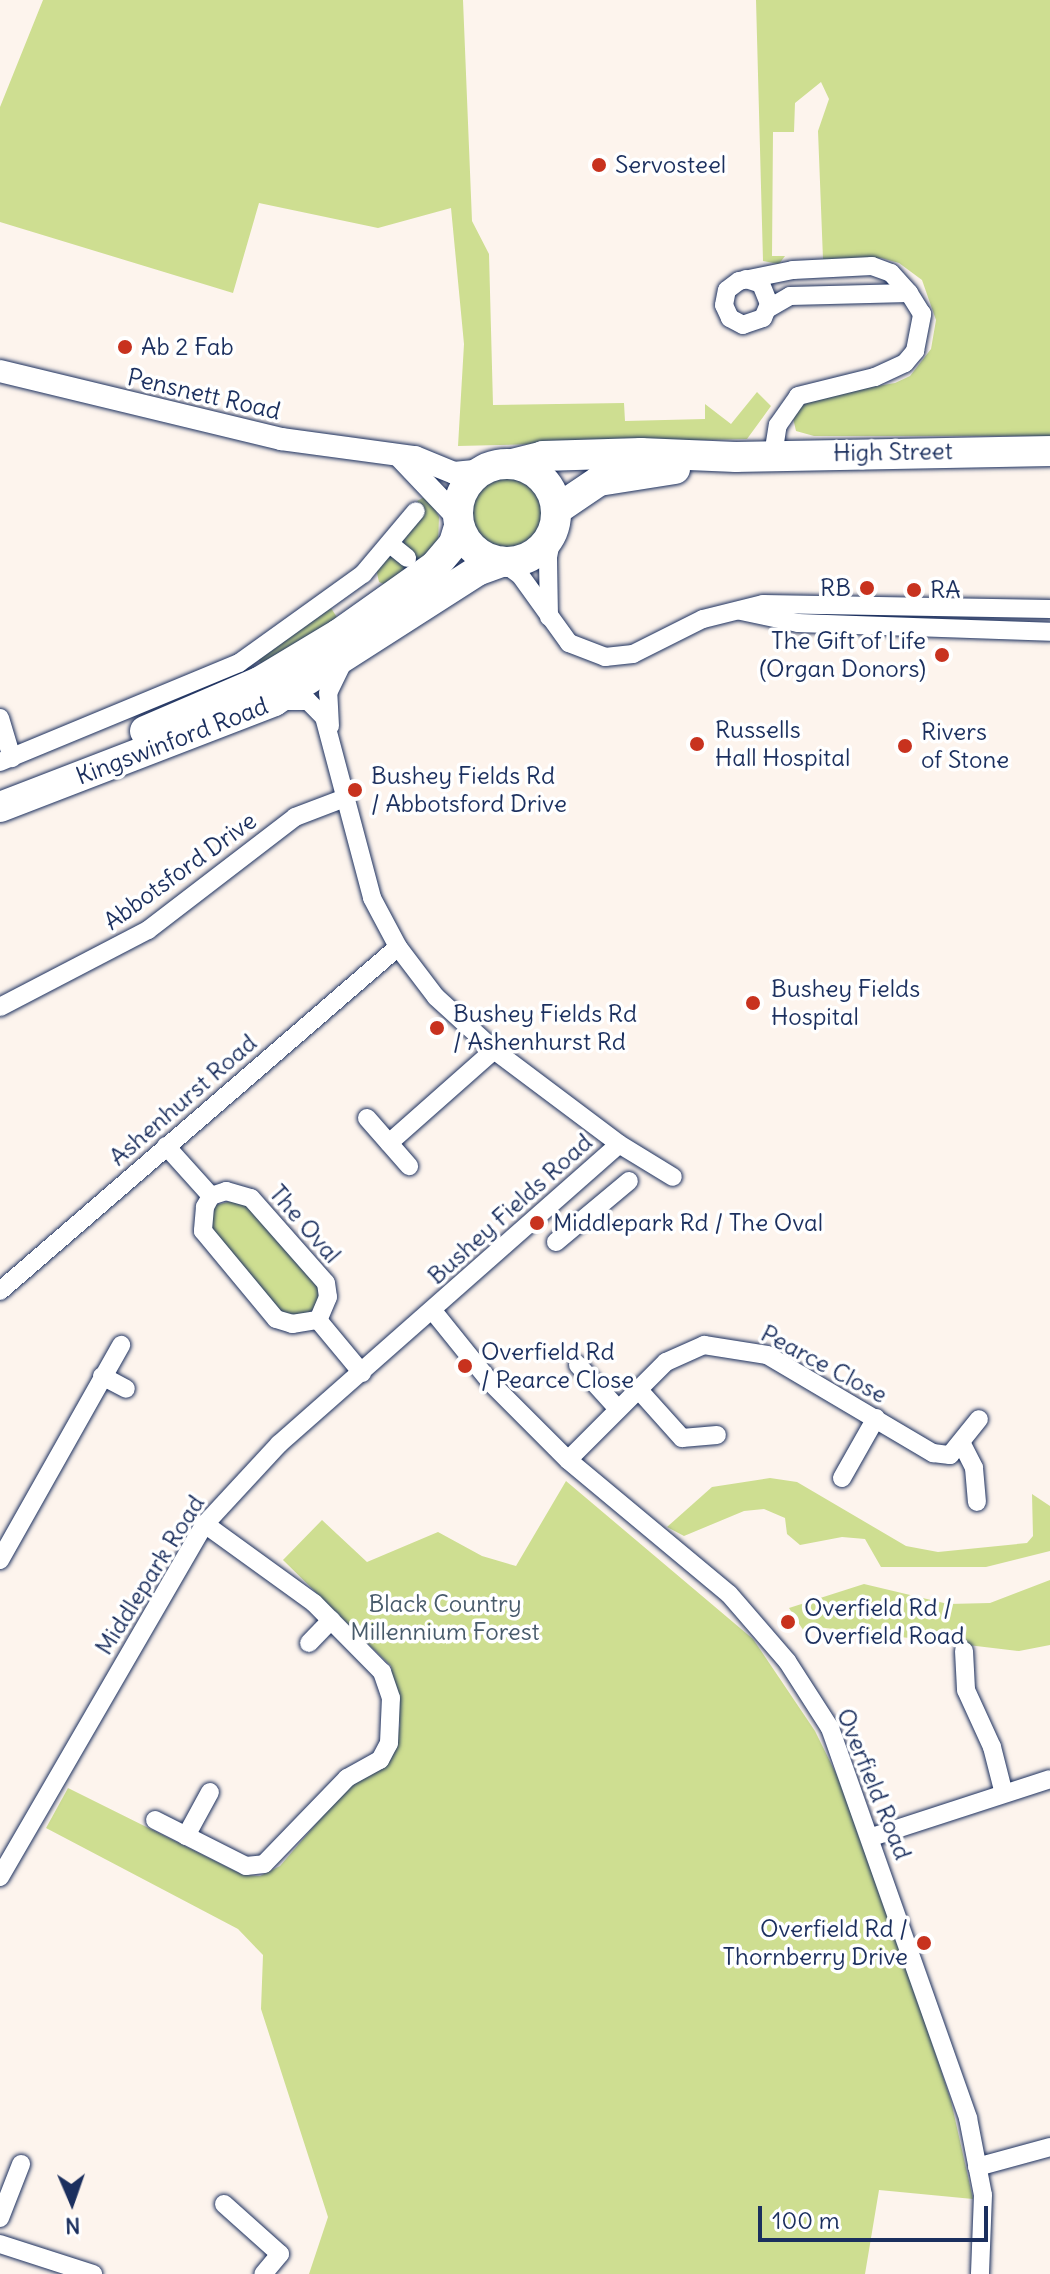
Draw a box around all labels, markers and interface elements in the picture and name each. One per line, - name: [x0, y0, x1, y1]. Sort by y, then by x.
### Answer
- place label: Servosteel: [615, 151, 726, 179]
- marker: Servosteel: [590, 156, 608, 174]
- place label: Ab 2 Fab: [141, 333, 234, 361]
- marker: Ab 2 Fab: [116, 338, 134, 356]
- street label: Pensnett Road: [125, 362, 283, 426]
- street label: High Street: [833, 437, 953, 467]
- place label: RB: [820, 574, 851, 602]
- place label: RA: [930, 576, 961, 604]
- marker: RB: [858, 579, 876, 597]
- marker: RA: [905, 581, 923, 599]
- place label: The Gift of Life (Organ Donors): [759, 627, 926, 683]
- marker: The Gift of Life (Organ Donors): [933, 646, 951, 664]
- street label: Kingswinford Road: [72, 691, 272, 791]
- place label: Russells Hall Hospital: [715, 716, 850, 772]
- place label: Rivers of Stone: [921, 718, 1009, 774]
- marker: Russells Hall Hospital: [686, 733, 708, 755]
- marker: Rivers of Stone: [896, 737, 914, 755]
- place label: Bushey Fields Rd / Abbotsford Drive: [371, 762, 567, 818]
- marker: Bushey Fields Rd / Abbotsford Drive: [346, 781, 364, 799]
- street label: Abbotsford Drive: [98, 806, 262, 936]
- place label: Bushey Fields Hospital: [771, 975, 920, 1031]
- marker: Bushey Fields Hospital: [742, 992, 764, 1014]
- place label: Bushey Fields Rd / Ashenhurst Rd: [453, 1000, 637, 1056]
- marker: Bushey Fields Rd / Ashenhurst Rd: [428, 1019, 446, 1037]
- street label: Ashenhurst Road: [104, 1028, 262, 1172]
- street label: Bushey Fields Road: [422, 1128, 598, 1290]
- street label: The Oval: [263, 1179, 347, 1269]
- place label: Middlepark Rd / The Oval: [553, 1209, 823, 1237]
- marker: Middlepark Rd / The Oval: [528, 1214, 546, 1232]
- street label: Pearce Close: [756, 1319, 892, 1409]
- place label: Overfield Rd / Pearce Close: [481, 1338, 634, 1394]
- marker: Overfield Rd / Pearce Close: [456, 1357, 474, 1375]
- street label: Middlepark Road: [89, 1490, 211, 1660]
- park label: Black Country Millennium Forest: [350, 1590, 540, 1646]
- place label: Overfield Rd / Overfield Road: [804, 1594, 965, 1650]
- marker: Overfield Rd / Overfield Road: [779, 1613, 797, 1631]
- street label: Overfield Road: [831, 1704, 917, 1864]
- place label: Overfield Rd / Thornberry Drive: [723, 1915, 908, 1971]
- marker: Overfield Rd / Thornberry Drive: [915, 1934, 933, 1952]
- north arrow: [32, 2162, 112, 2242]
- scale bar: [762, 2190, 992, 2240]
- text: 100 m: [772, 2205, 840, 2235]
- text: N: [65, 2212, 81, 2240]

